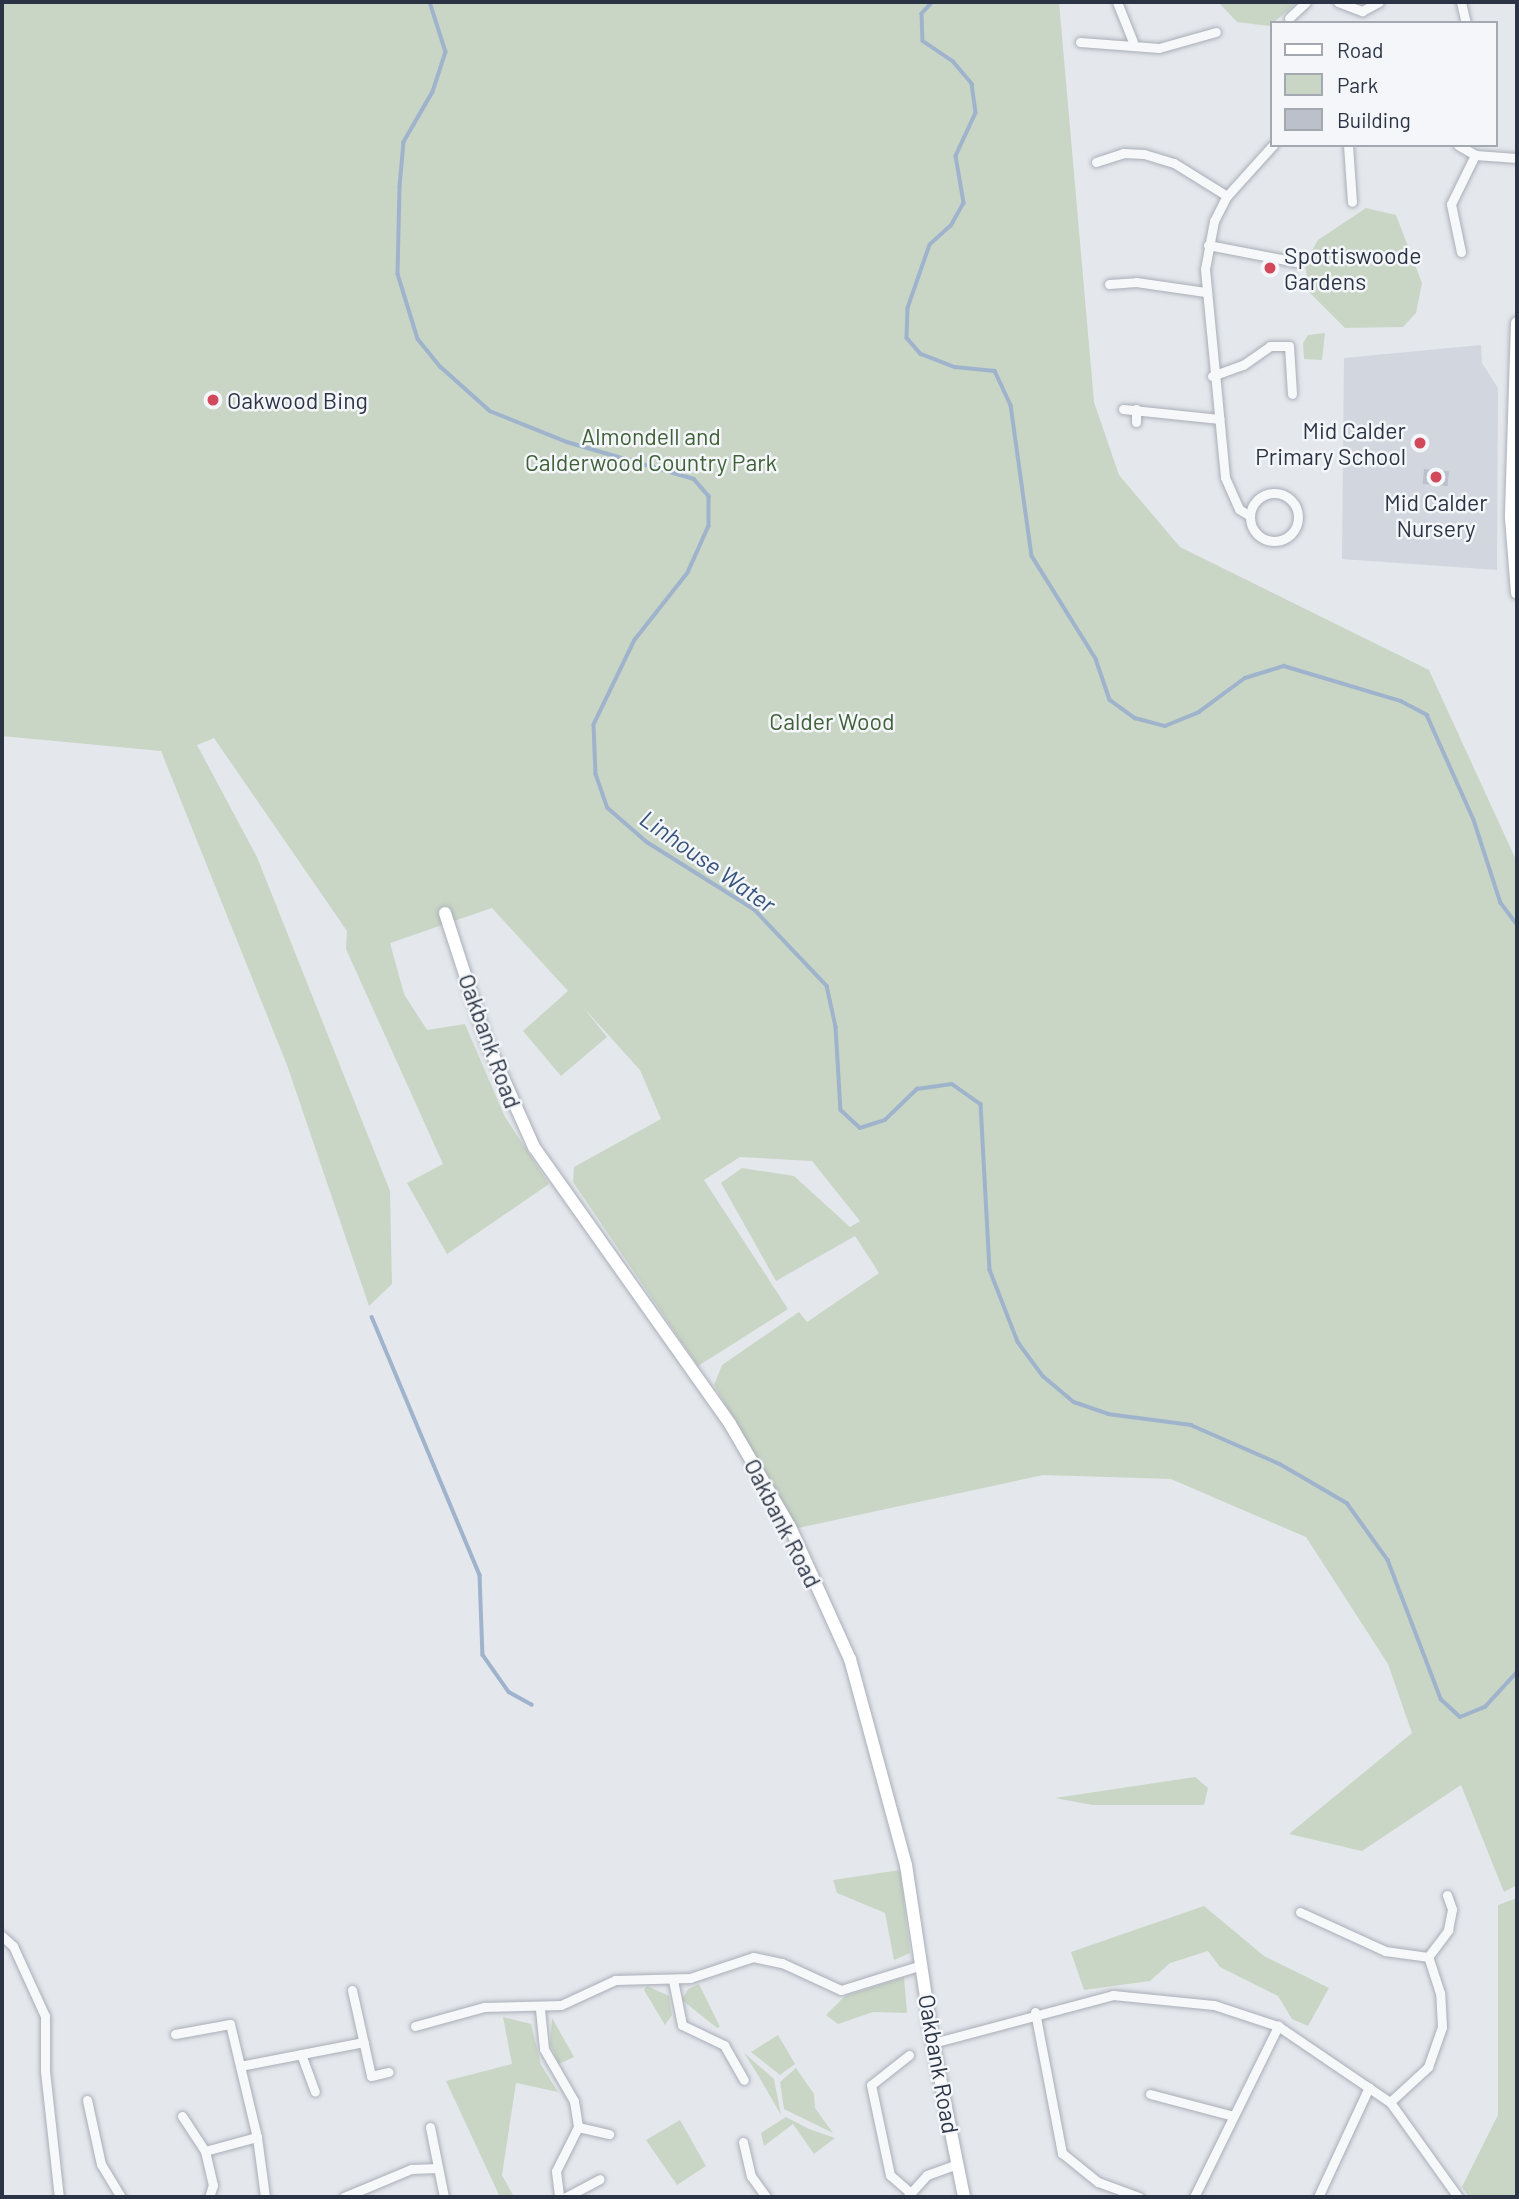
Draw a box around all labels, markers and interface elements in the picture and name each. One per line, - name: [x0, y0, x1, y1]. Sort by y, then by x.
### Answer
- legend: [1270, 21, 1498, 147]
- text: Road: [1337, 37, 1383, 62]
- text: Park: [1337, 72, 1378, 97]
- text: Building: [1337, 107, 1411, 132]
- place label: Spottiswoode Gardens: [1284, 241, 1421, 295]
- marker: Spottiswoode Gardens: [1262, 260, 1278, 276]
- place label: Oakwood Bing: [227, 386, 368, 414]
- marker: Oakwood Bing: [205, 392, 221, 408]
- place label: Mid Calder Primary School: [1255, 416, 1406, 470]
- park label: Almondell and Calderwood Country Park: [525, 422, 777, 476]
- marker: Mid Calder Primary School: [1412, 435, 1428, 451]
- marker: Mid Calder Nursery: [1428, 469, 1444, 485]
- place label: Mid Calder Nursery: [1384, 488, 1488, 542]
- park label: Calder Wood: [769, 707, 895, 735]
- water label: Linhouse Water: [635, 804, 781, 918]
- street label: Oakbank Road: [453, 970, 527, 1112]
- street label: Oakbank Road: [739, 1454, 827, 1592]
- street label: Oakbank Road: [913, 1992, 965, 2136]

